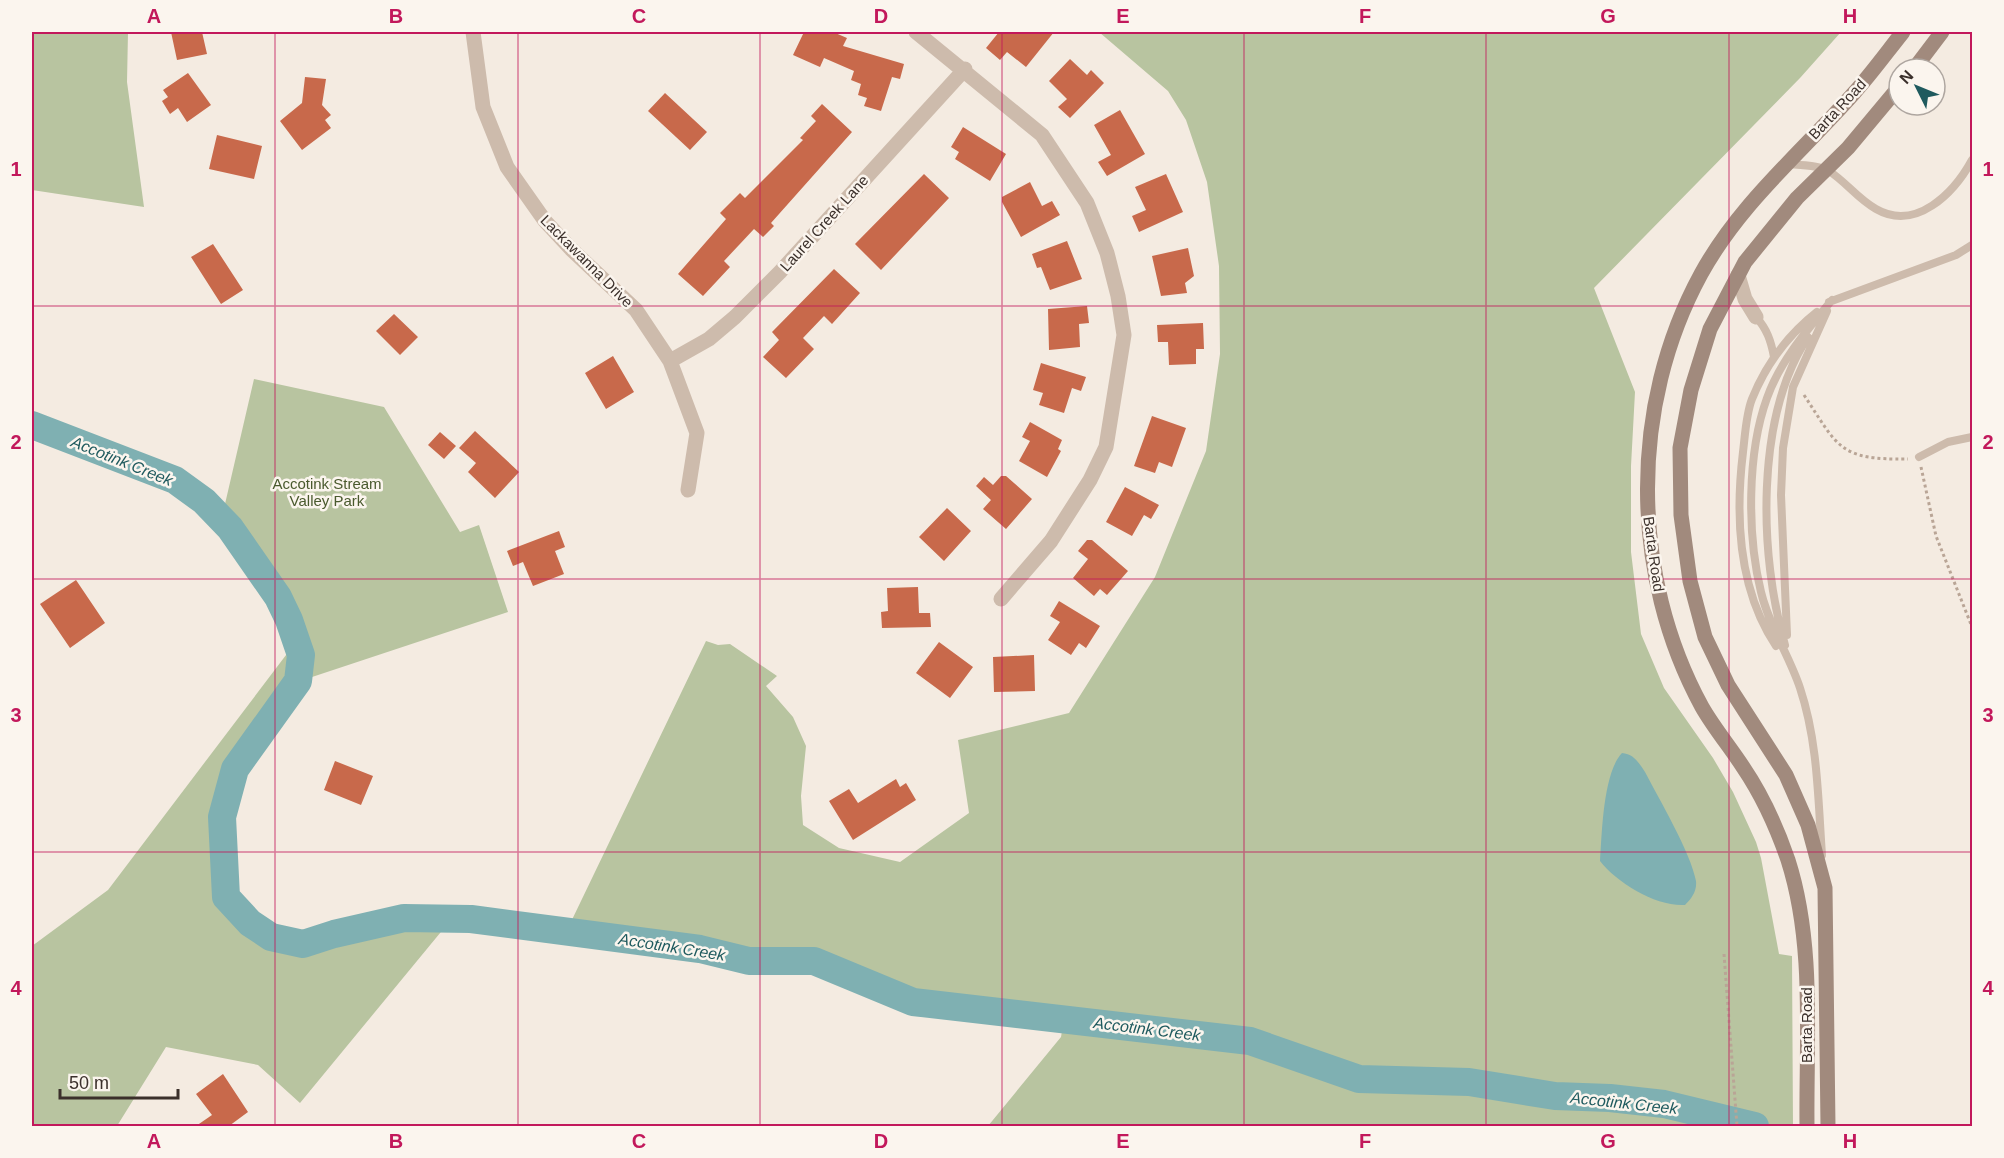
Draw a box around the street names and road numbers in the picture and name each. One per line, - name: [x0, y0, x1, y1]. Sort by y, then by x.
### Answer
- street label: Barta Road: [1805, 75, 1869, 143]
- street label: Laurel Creek Lane: [776, 171, 872, 275]
- street label: Lackawanna Drive: [537, 211, 637, 311]
- street label: Barta Road: [1640, 515, 1668, 593]
- street label: Barta Road: [1798, 987, 1815, 1063]

